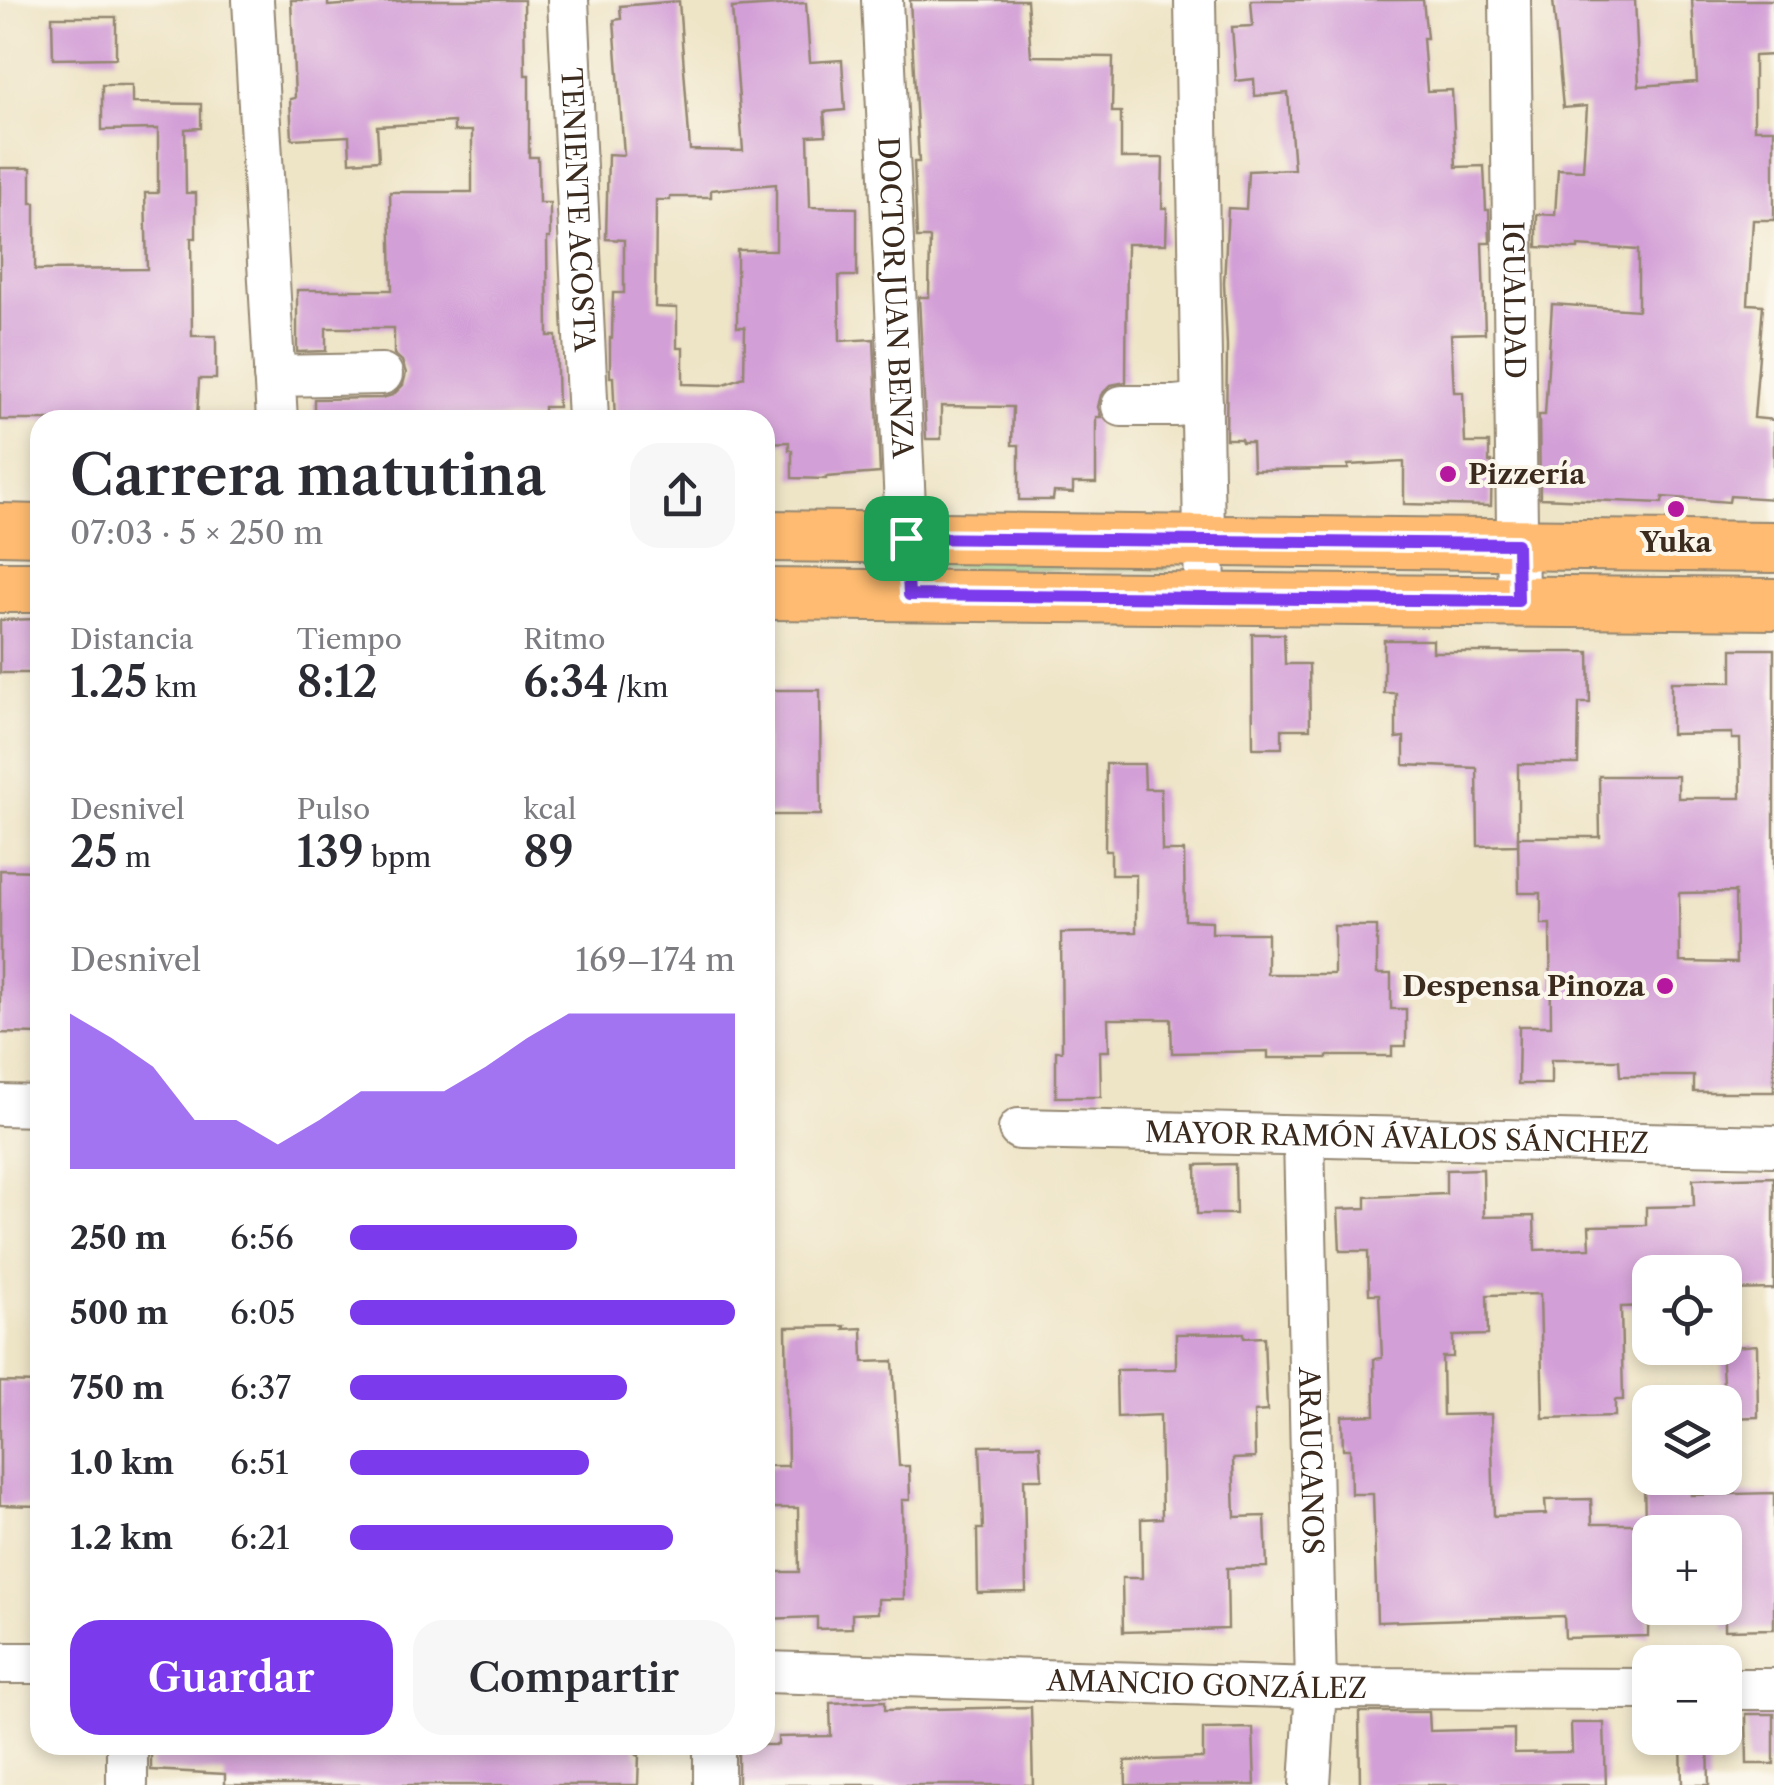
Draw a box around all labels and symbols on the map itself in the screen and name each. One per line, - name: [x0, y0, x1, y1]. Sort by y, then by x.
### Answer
- street label: TENIENTE ACOSTA: [554, 67, 602, 354]
- street label: DOCTOR JUAN BENZA: [871, 136, 920, 461]
- street label: IGUALDAD: [1496, 221, 1532, 379]
- place label: Pizzería: [1468, 457, 1586, 491]
- marker: Pizzería: [1437, 463, 1459, 485]
- pin: [864, 496, 949, 581]
- marker: Yuka: [1665, 498, 1687, 520]
- place label: Yuka: [1639, 525, 1712, 559]
- place label: Despensa Pinoza: [1402, 969, 1646, 1003]
- marker: Despensa Pinoza: [1654, 975, 1676, 997]
- street label: MAYOR RAMÓN ÁVALOS SÁNCHEZ: [1145, 1115, 1649, 1160]
- street label: ARAUCANOS: [1292, 1366, 1330, 1555]
- street label: AMANCIO GONZÁLEZ: [1045, 1663, 1367, 1705]

